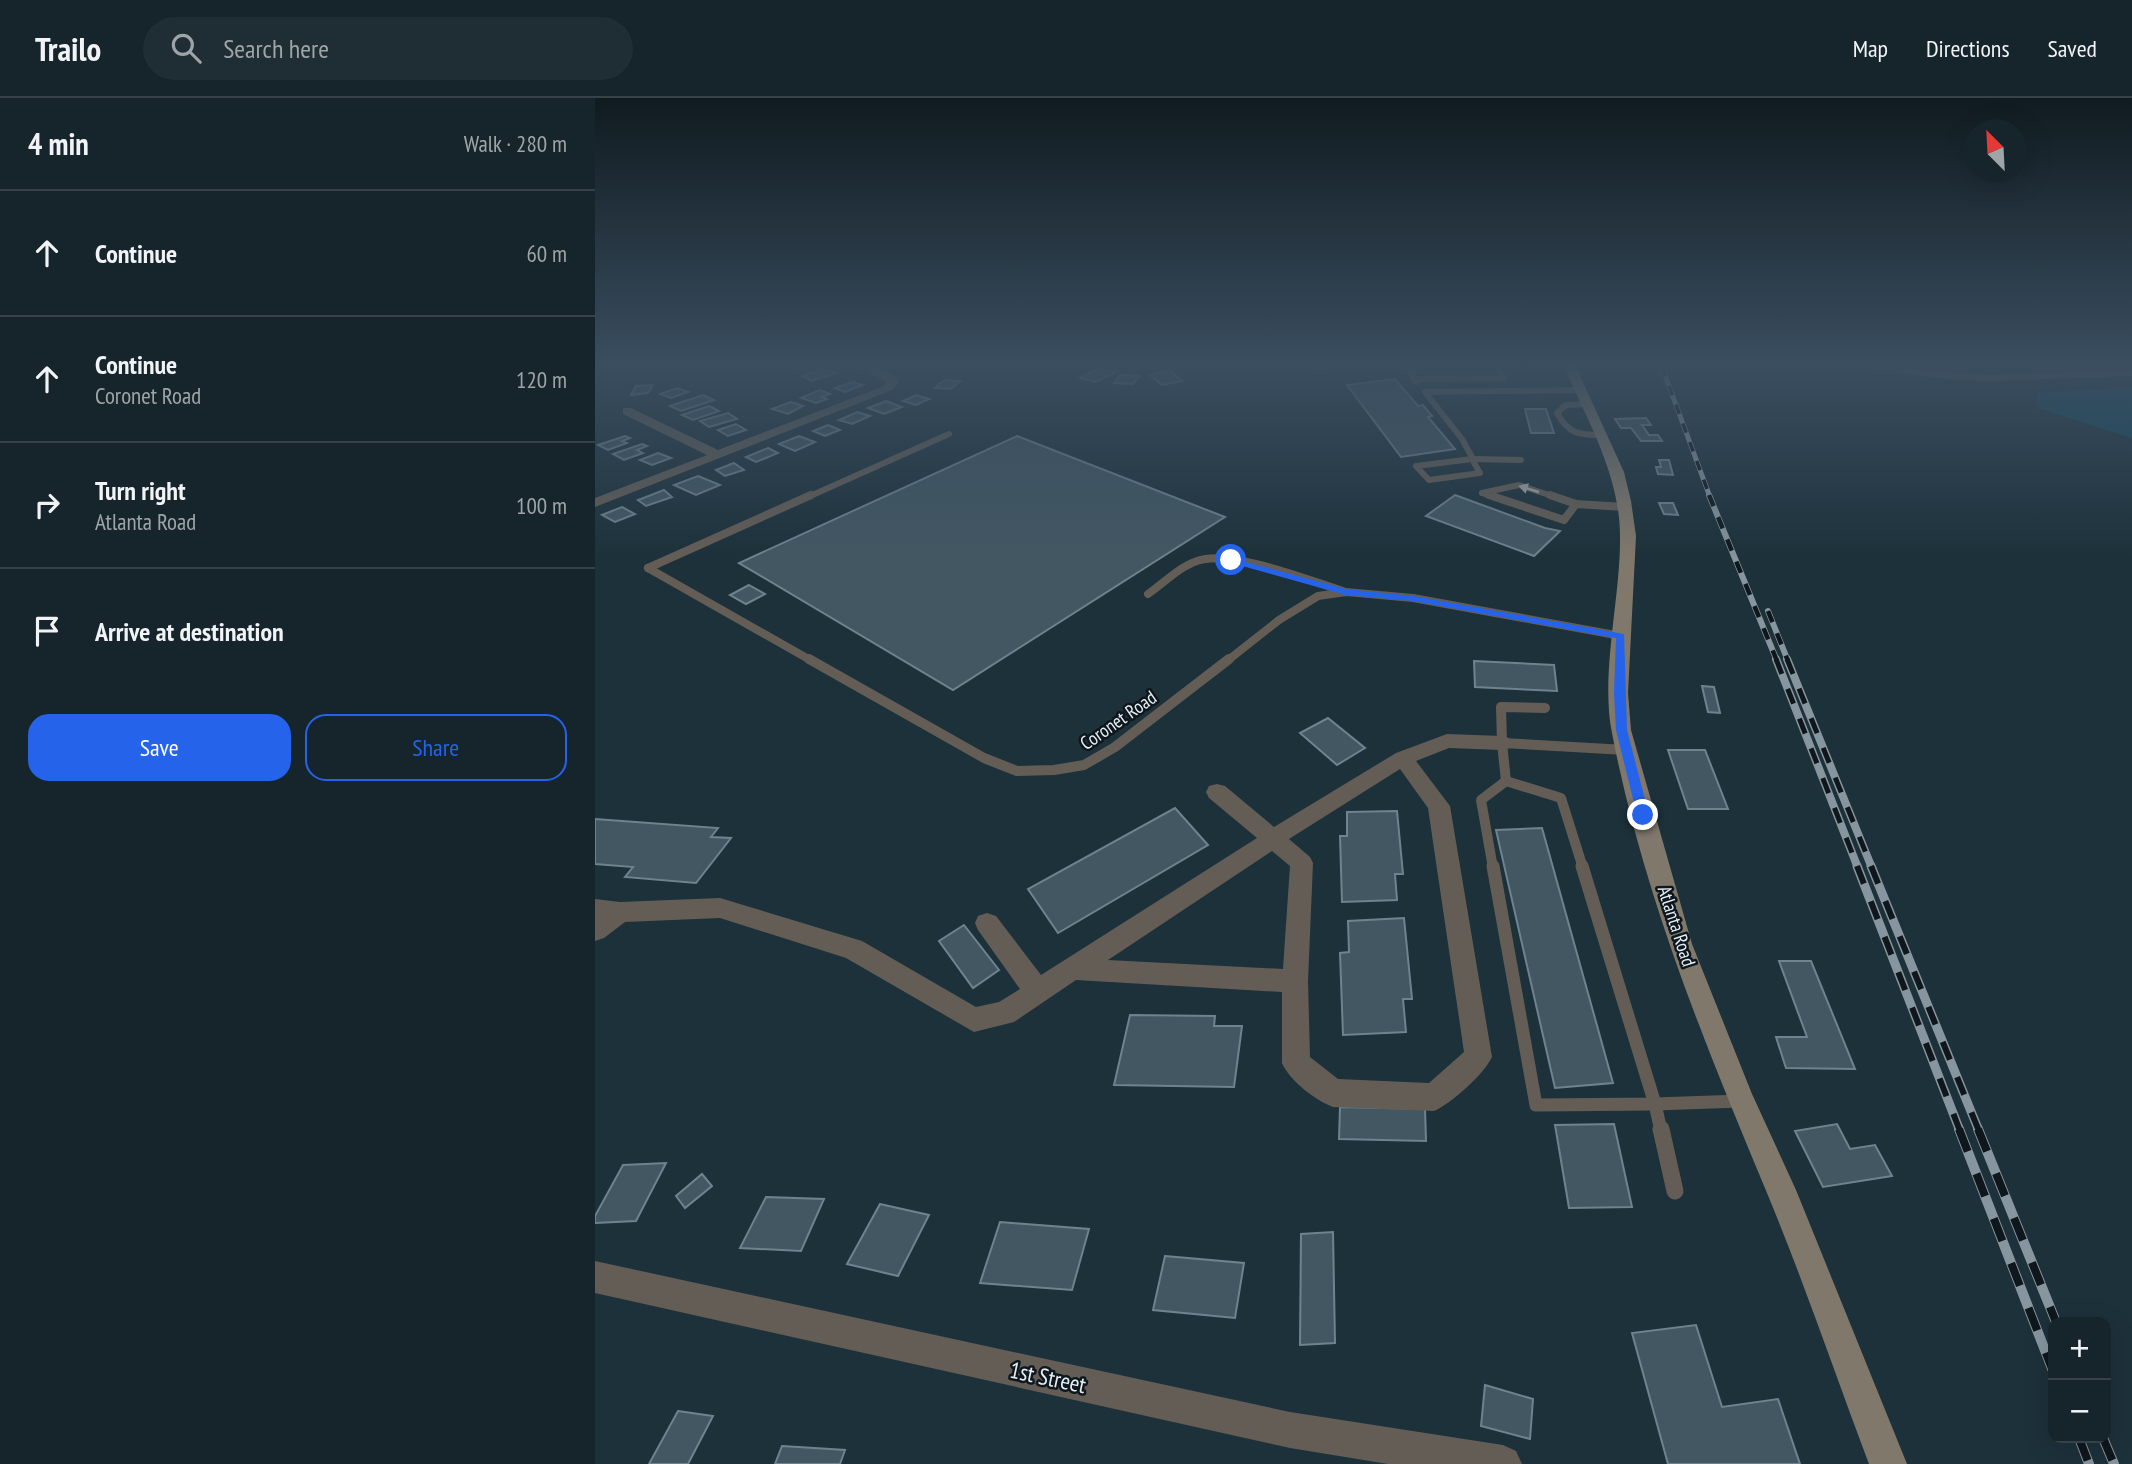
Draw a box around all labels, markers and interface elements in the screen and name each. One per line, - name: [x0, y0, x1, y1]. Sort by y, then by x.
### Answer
- search box: [143, 17, 633, 80]
- text: Trailo: [35, 27, 101, 70]
- icon: search: [167, 29, 205, 67]
- text: Search here: [223, 32, 329, 65]
- text: Map: [1853, 33, 1888, 64]
- text: Directions: [1926, 33, 2010, 64]
- text: Saved: [2048, 33, 2097, 64]
- north arrow: [1964, 119, 2027, 182]
- text: 4 min: [28, 124, 89, 163]
- text: Walk · 280 m: [464, 129, 567, 158]
- icon: ahead: [28, 234, 66, 272]
- text: Continue: [95, 237, 177, 270]
- text: 60 m: [526, 239, 567, 268]
- text: Continue: [95, 348, 177, 381]
- icon: ahead: [28, 360, 66, 398]
- text: 120 m: [516, 365, 567, 394]
- text: Coronet Road: [95, 381, 201, 410]
- text: Turn right: [95, 474, 186, 507]
- one-way arrow: [1519, 483, 1540, 493]
- icon: right: [28, 486, 66, 524]
- text: 100 m: [516, 491, 567, 520]
- text: Atlanta Road: [95, 507, 196, 536]
- route start: [1215, 544, 1246, 575]
- icon: arrive: [28, 612, 66, 650]
- text: Arrive at destination: [95, 615, 284, 648]
- street label: Coronet Road: [1075, 685, 1161, 755]
- button: Save: [28, 714, 291, 781]
- button: Share: [305, 714, 567, 781]
- route end: [1627, 799, 1658, 830]
- street label: Atlanta Road: [1653, 883, 1701, 969]
- map controls: [2048, 1317, 2111, 1443]
- button: +: [2048, 1317, 2111, 1380]
- street label: 1st Street: [1007, 1355, 1089, 1399]
- button: −: [2048, 1380, 2111, 1443]

